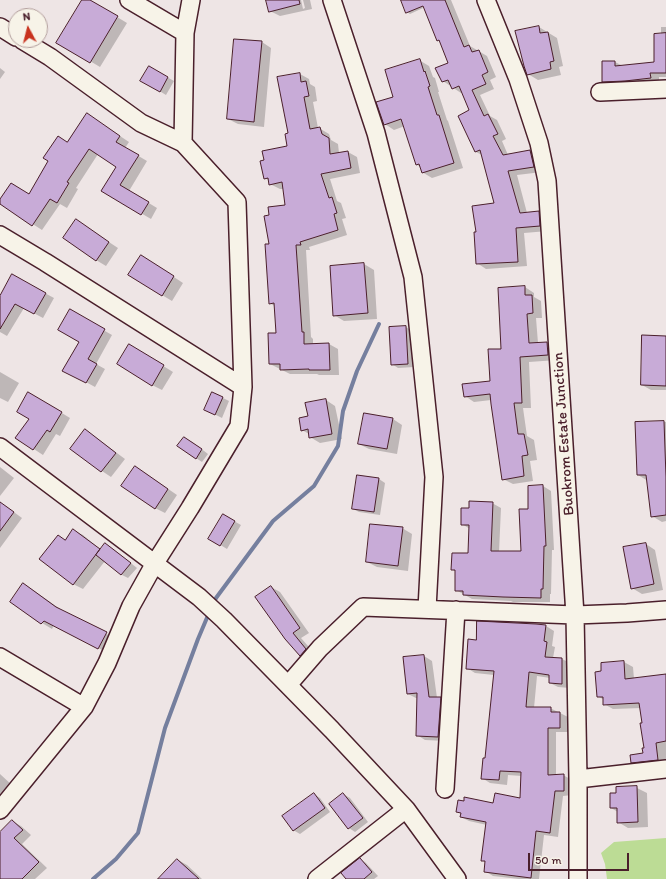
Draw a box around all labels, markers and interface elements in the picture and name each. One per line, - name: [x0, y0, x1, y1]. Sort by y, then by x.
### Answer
- north arrow: [8, 8, 48, 48]
- text: N: [22, 10, 31, 23]
- street label: Buokrom Estate Junction: [549, 352, 579, 516]
- scale bar: [530, 845, 631, 871]
- text: 50 m: [535, 853, 561, 867]

